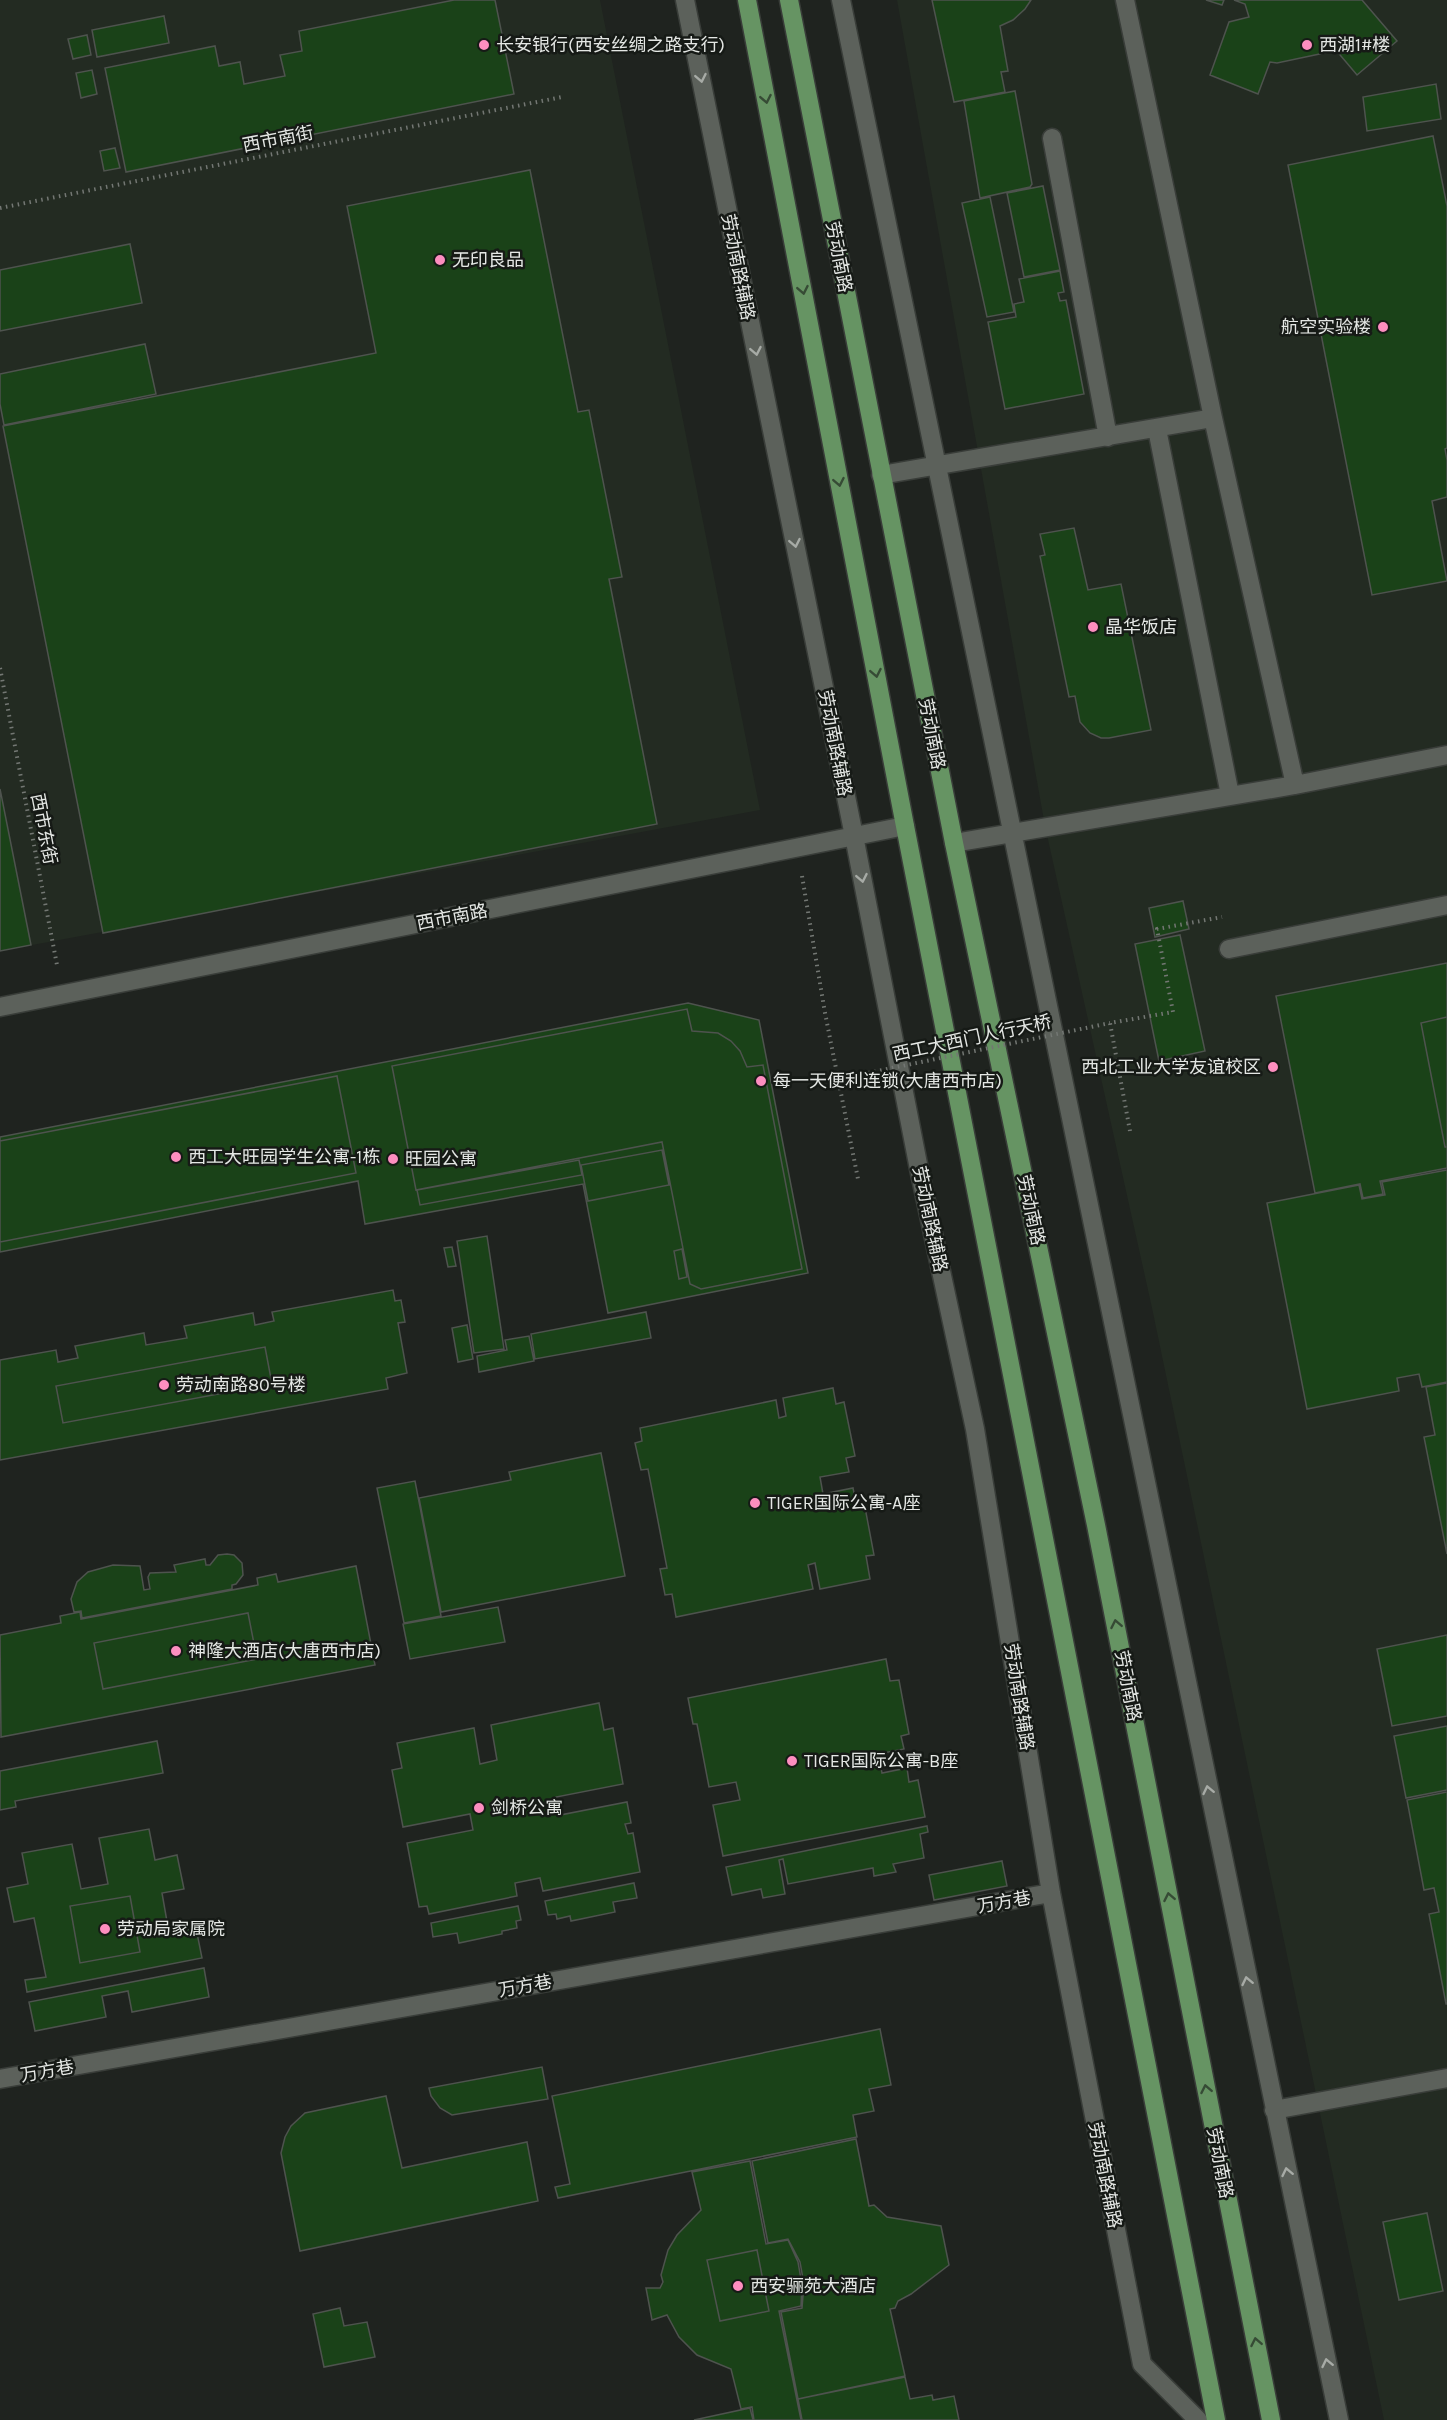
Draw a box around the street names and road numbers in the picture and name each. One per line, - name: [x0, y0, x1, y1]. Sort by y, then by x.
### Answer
- street label: 西市南街: [241, 121, 315, 157]
- street label: 劳动南路辅路: [717, 212, 759, 322]
- street label: 劳动南路: [821, 220, 857, 294]
- street label: 劳动南路辅路: [814, 688, 856, 798]
- street label: 劳动南路: [914, 697, 950, 771]
- street label: 西市东街: [26, 792, 62, 866]
- street label: 西市南路: [415, 899, 489, 935]
- street label: 西工大西门人行天桥: [890, 1010, 1054, 1066]
- street label: 劳动南路辅路: [908, 1164, 952, 1274]
- street label: 劳动南路: [1013, 1172, 1049, 1248]
- street label: 劳动南路辅路: [1000, 1642, 1038, 1752]
- street label: 劳动南路: [1110, 1649, 1146, 1723]
- street label: 万方巷: [976, 1886, 1032, 1918]
- street label: 万方巷: [497, 1970, 553, 2002]
- street label: 万方巷: [19, 2055, 75, 2087]
- street label: 劳动南路辅路: [1084, 2120, 1126, 2230]
- street label: 劳动南路: [1202, 2126, 1238, 2200]

